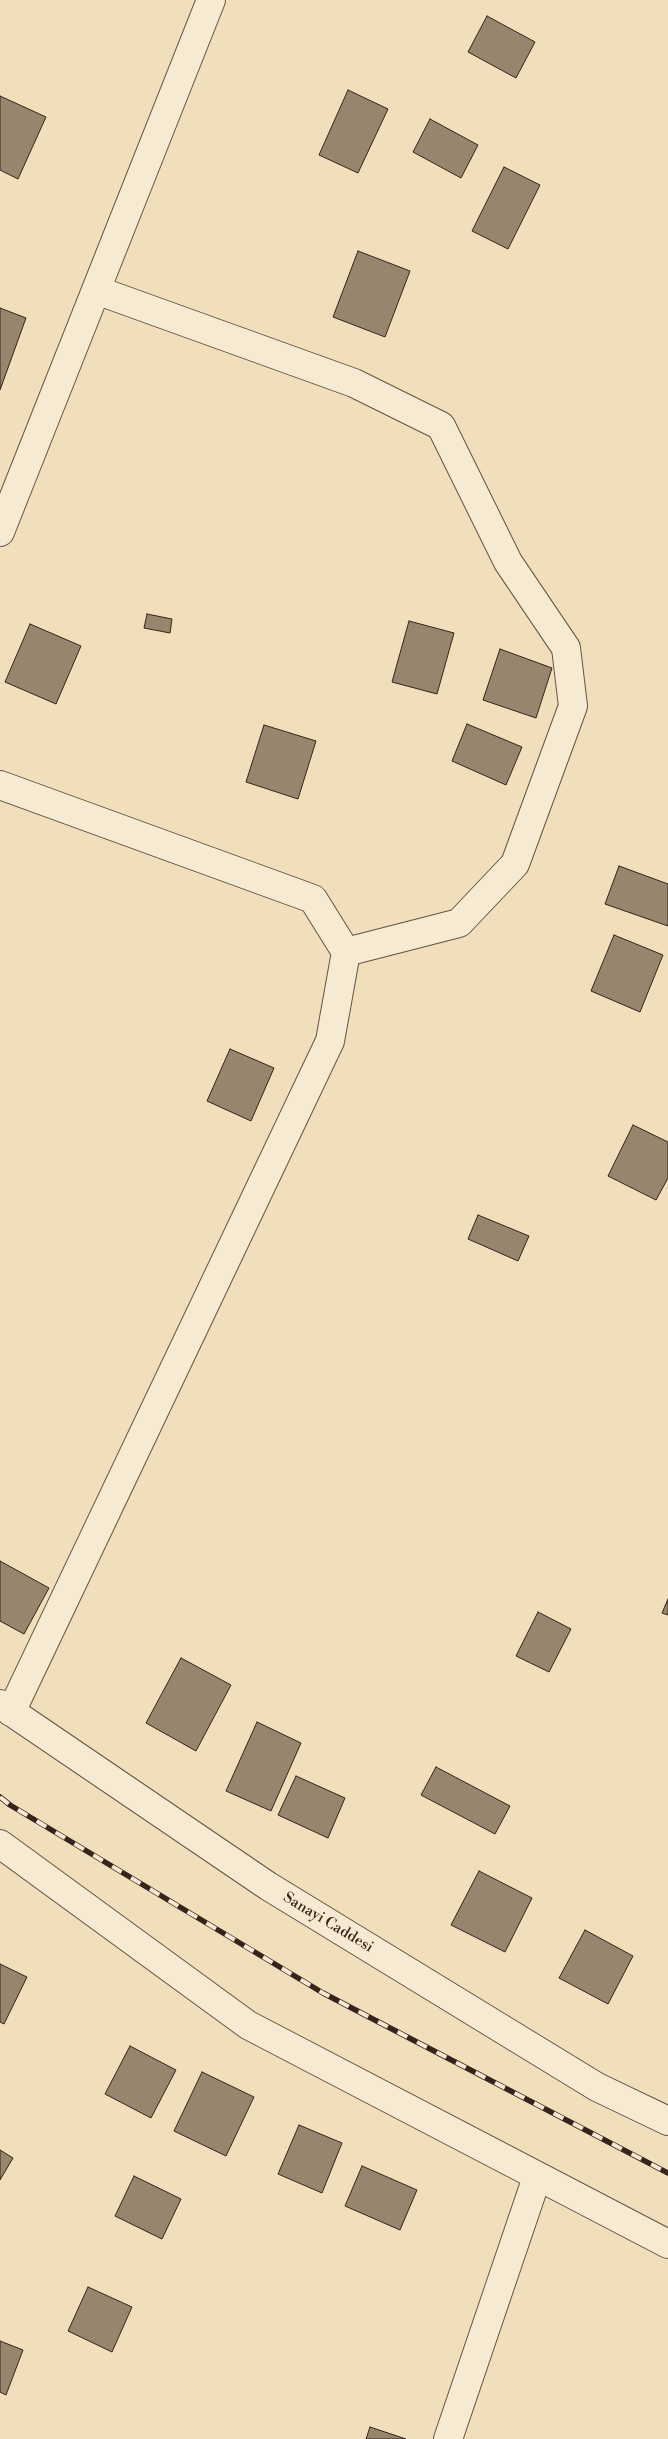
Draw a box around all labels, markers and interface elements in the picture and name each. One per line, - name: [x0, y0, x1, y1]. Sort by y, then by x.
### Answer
- street label: Sanayi Caddesi: [280, 1889, 376, 1957]

